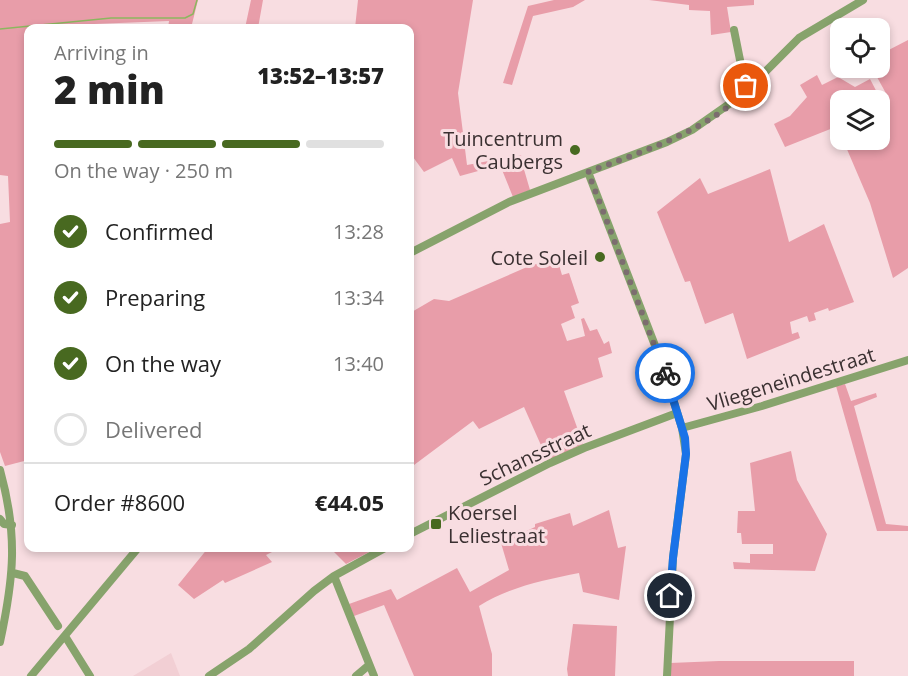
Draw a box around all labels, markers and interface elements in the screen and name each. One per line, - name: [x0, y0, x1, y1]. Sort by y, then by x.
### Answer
- map controls: [830, 18, 890, 150]
- button: locate: [830, 18, 890, 78]
- text: Arriving in: [54, 39, 149, 66]
- text: 13:52–13:57: [257, 60, 384, 90]
- pin: [720, 60, 771, 111]
- text: 2 min: [54, 62, 165, 115]
- icon: bag: [729, 69, 762, 102]
- button: layers: [830, 90, 890, 150]
- place label: Tuincentrum Caubergs: [443, 125, 563, 175]
- marker: Tuincentrum Caubergs: [568, 143, 582, 157]
- text: On the way · 250 m: [54, 157, 233, 184]
- icon: check: [54, 215, 87, 248]
- text: Confirmed: [105, 216, 214, 246]
- text: 13:28: [333, 218, 384, 245]
- place label: Cote Soleil: [490, 244, 588, 271]
- marker: Cote Soleil: [593, 250, 607, 264]
- icon: check: [54, 281, 87, 314]
- text: Preparing: [105, 282, 205, 312]
- text: 13:34: [333, 284, 384, 311]
- street label: Vliegeneindestraat: [704, 341, 878, 417]
- courier: [635, 343, 695, 403]
- icon: check: [54, 347, 87, 380]
- text: On the way: [105, 348, 221, 378]
- text: 13:40: [333, 350, 384, 377]
- icon: bike: [649, 357, 682, 390]
- text: Delivered: [105, 414, 203, 444]
- street label: Schansstraat: [475, 416, 595, 492]
- text: Order #8600: [54, 487, 185, 517]
- text: €44.05: [315, 487, 384, 517]
- place label: Koersel Leliestraat: [448, 499, 545, 549]
- marker: Koersel Leliestraat: [429, 517, 443, 531]
- pin: [644, 570, 695, 621]
- icon: home: [653, 579, 686, 612]

